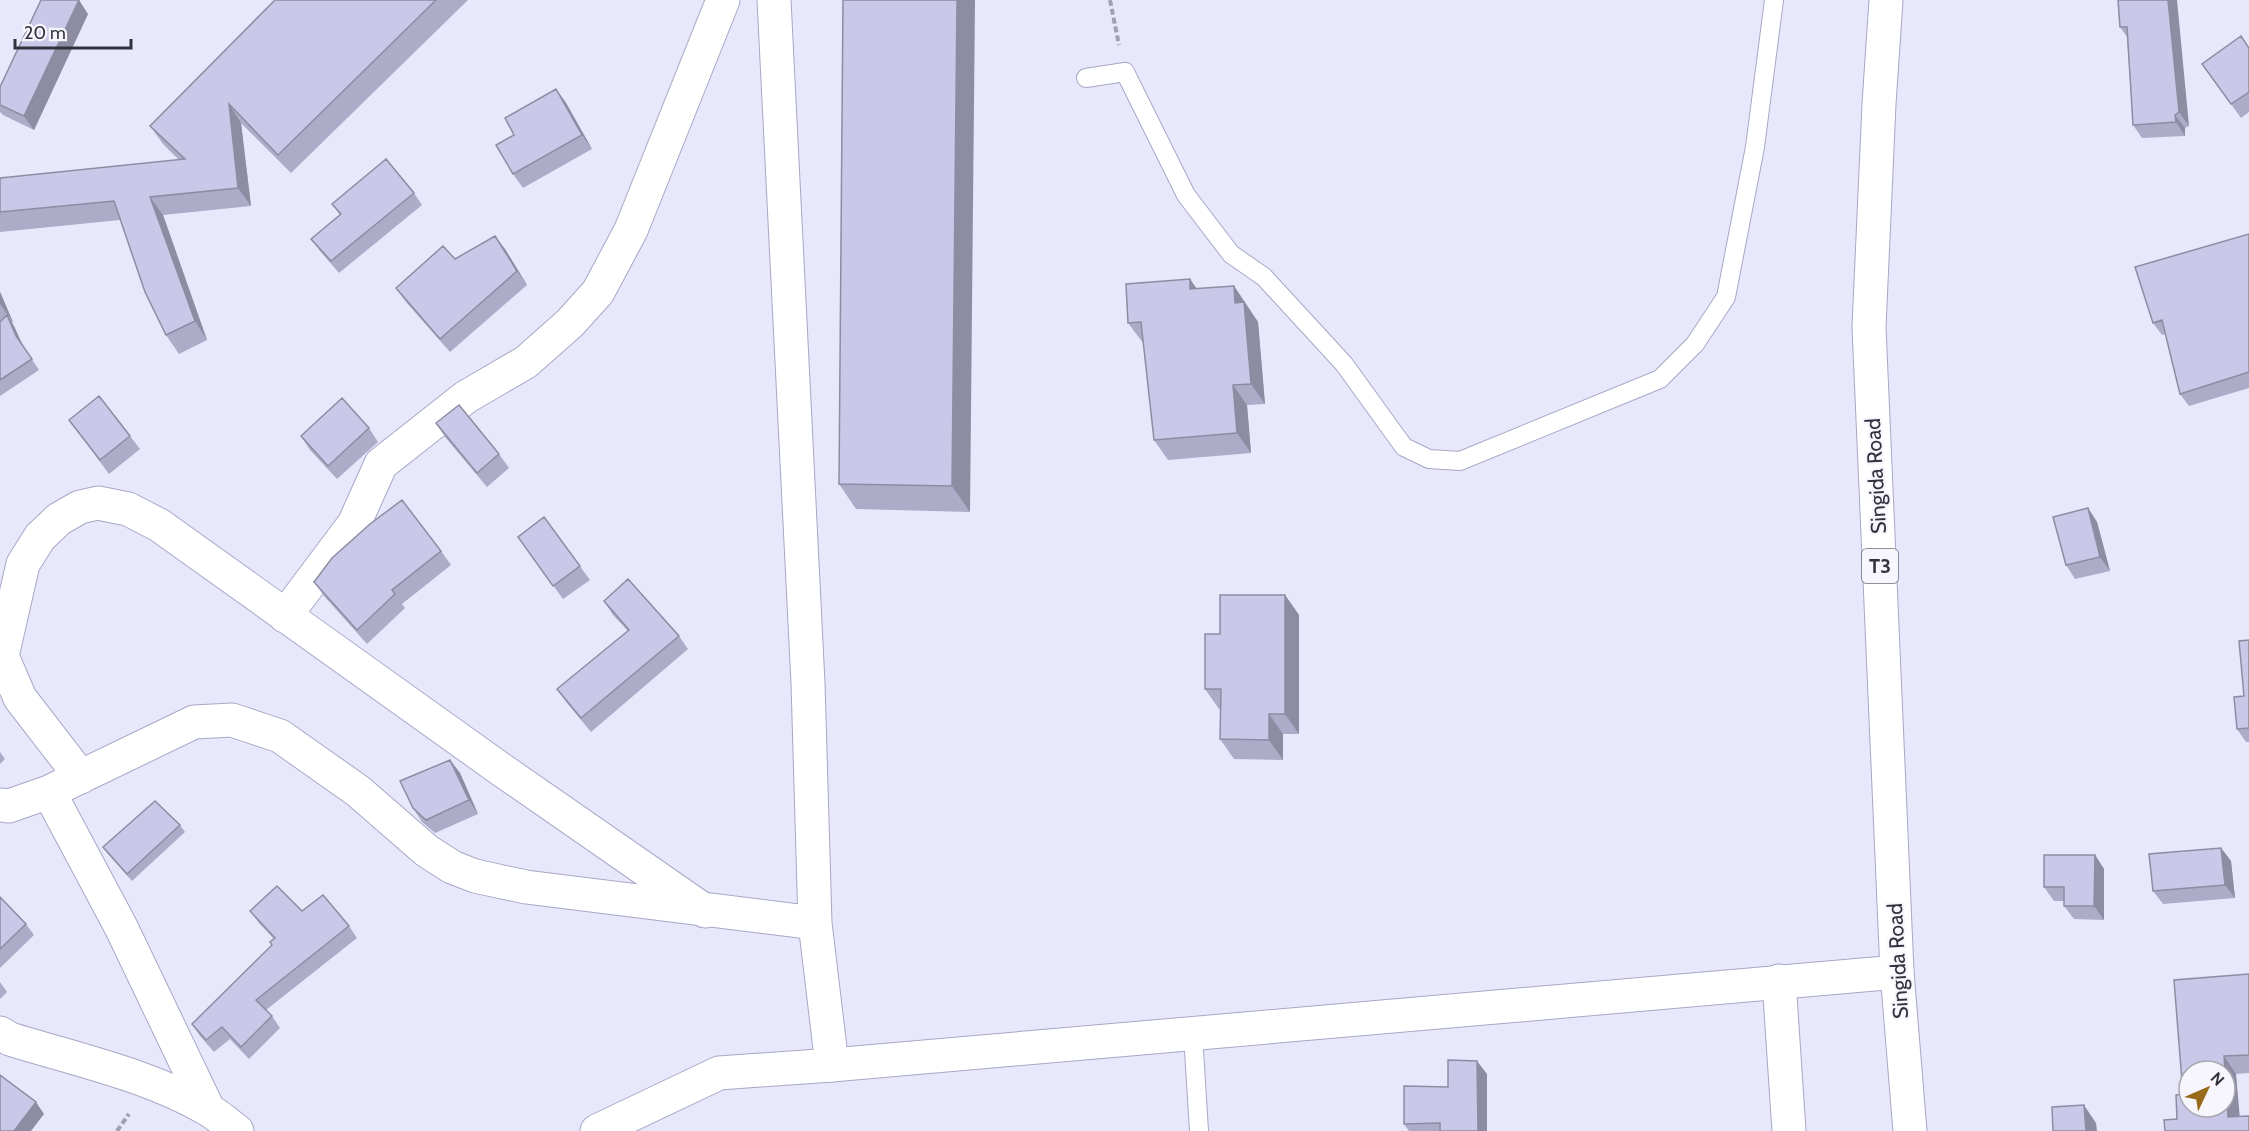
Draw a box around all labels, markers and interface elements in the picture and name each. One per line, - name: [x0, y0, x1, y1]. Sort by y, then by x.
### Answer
- scale bar: [15, 12, 130, 50]
- text: 20 m: [24, 22, 66, 44]
- street label: Singida Road: [1860, 418, 1891, 534]
- road number: T3: [1862, 549, 1898, 583]
- street label: Singida Road: [1882, 903, 1913, 1019]
- north arrow: [2177, 1059, 2237, 1119]
- text: N: [2207, 1068, 2228, 1090]

